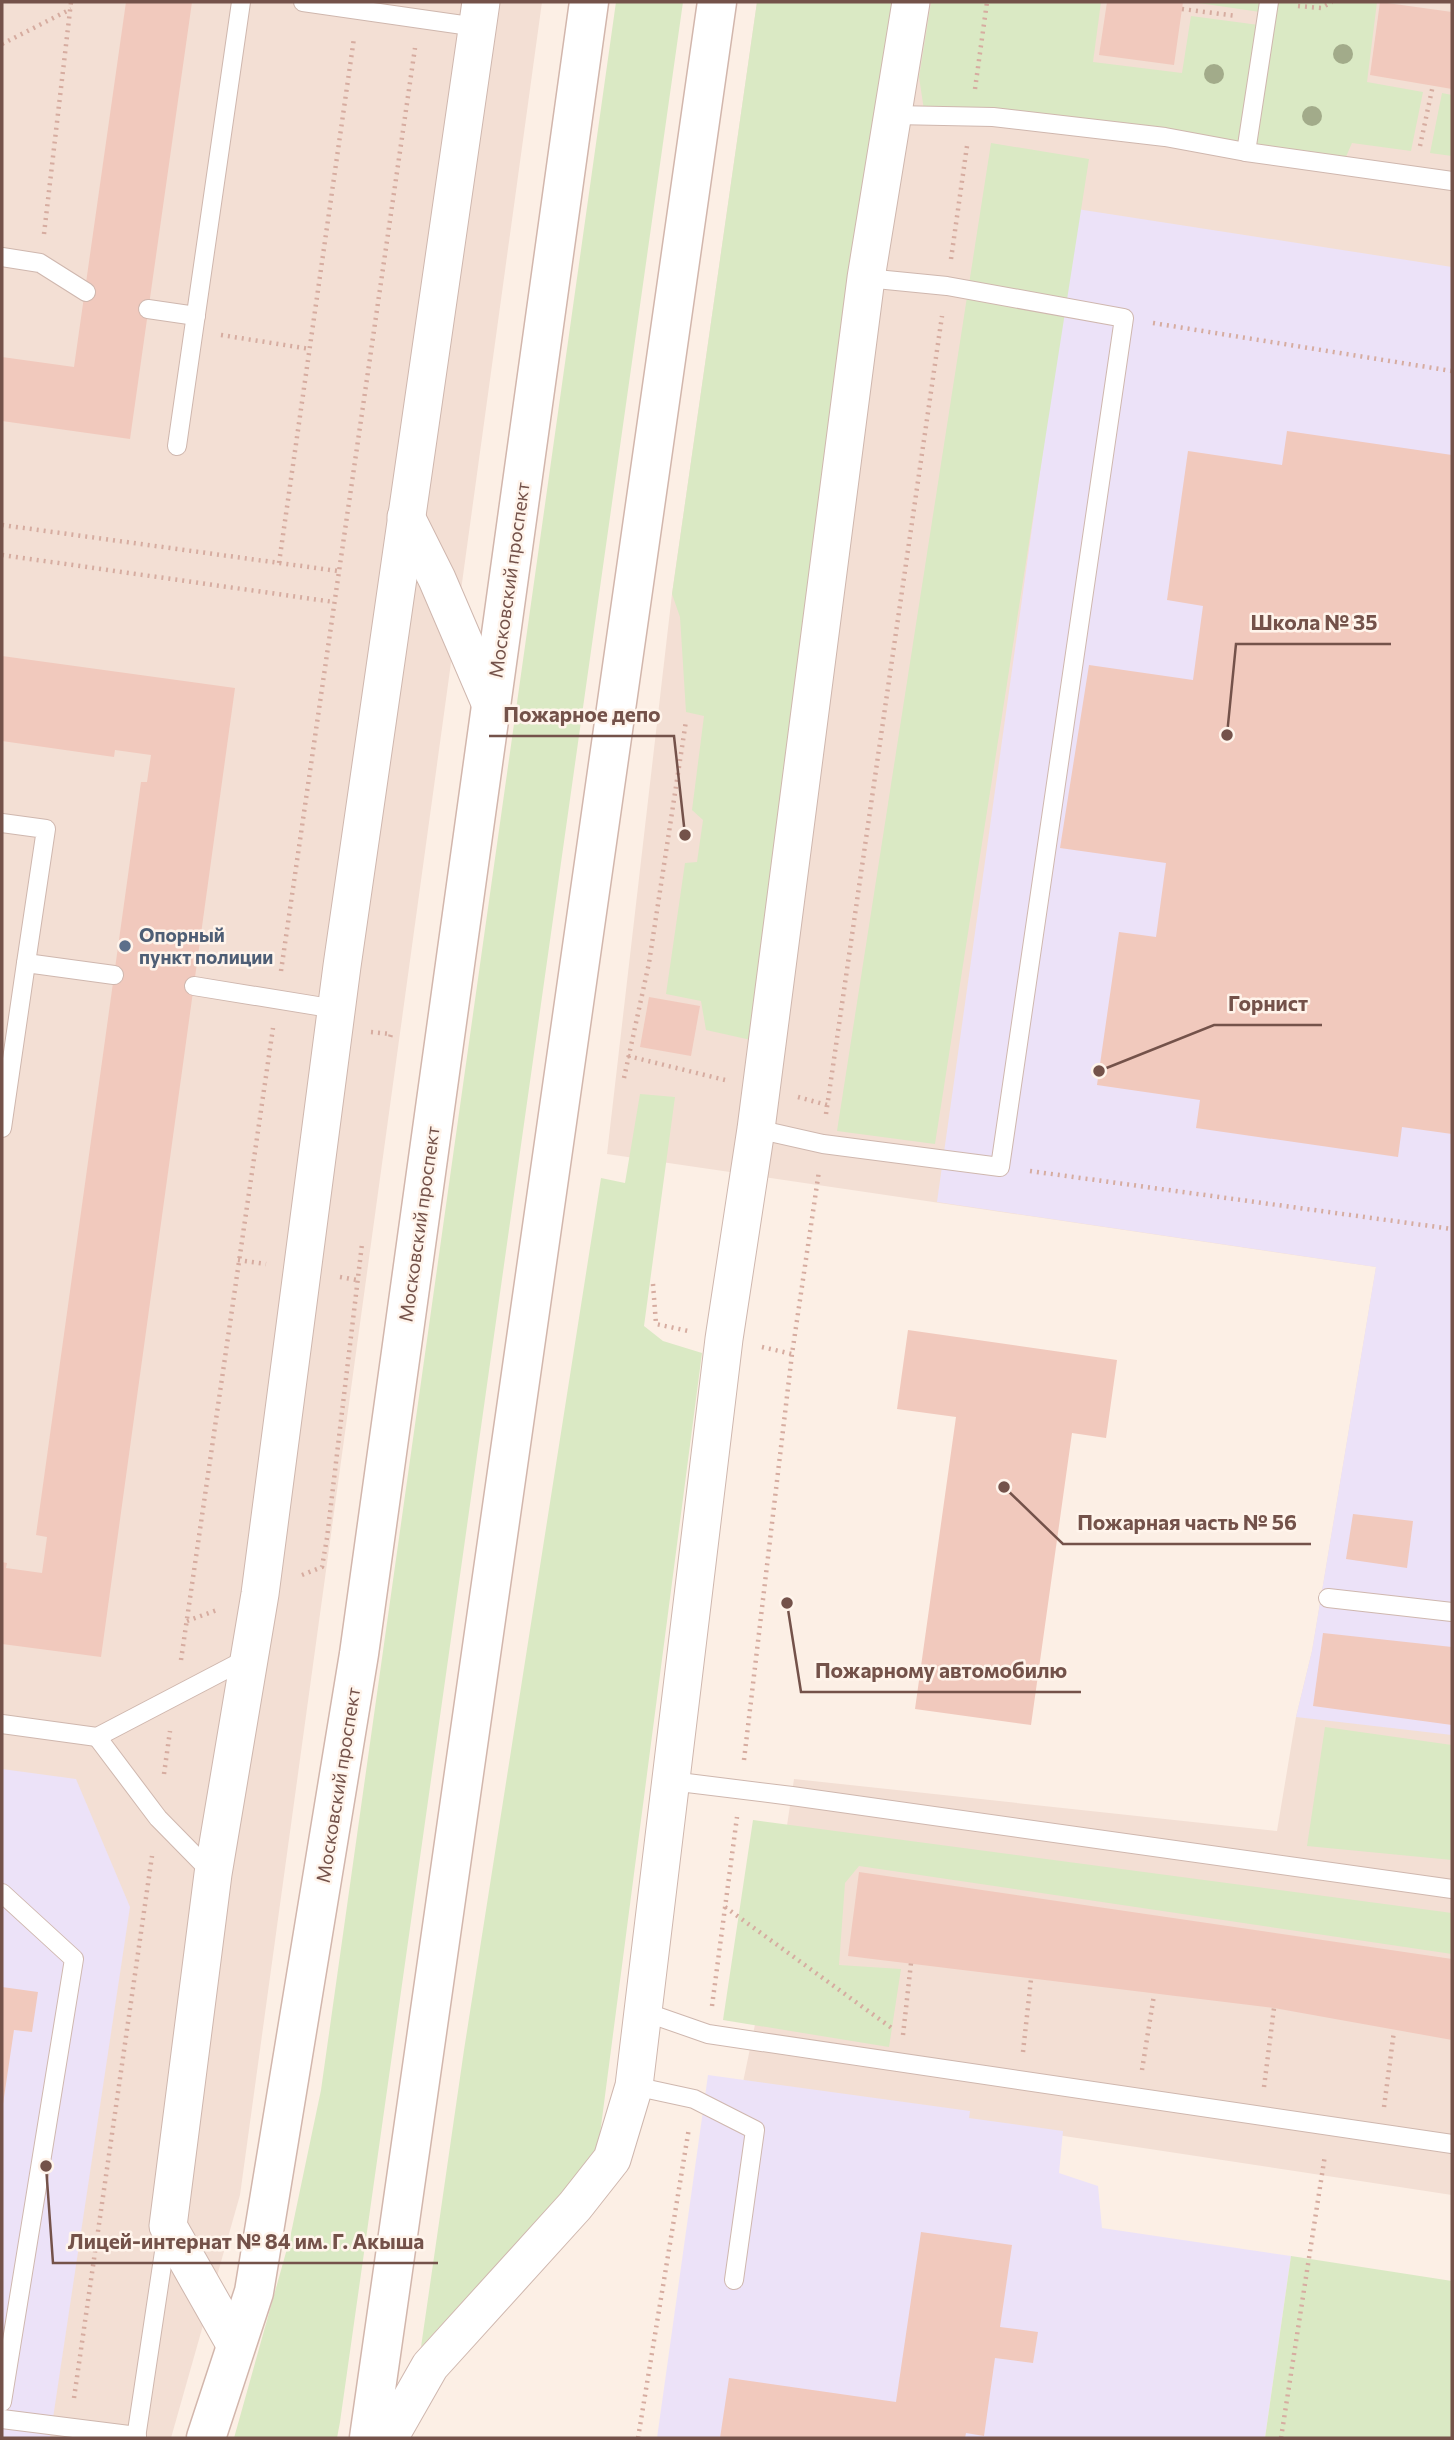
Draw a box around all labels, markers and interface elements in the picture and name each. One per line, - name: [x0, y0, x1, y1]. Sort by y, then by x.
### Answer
- street label: Московский проспект: [483, 480, 534, 679]
- callout: Школа № 35: [1236, 602, 1391, 644]
- text: Школа № 35: [1251, 609, 1377, 634]
- callout: Пожарное депо: [489, 694, 674, 736]
- text: Пожарное депо: [503, 701, 661, 726]
- place label: Опорный пункт полиции: [139, 923, 273, 968]
- marker: Опорный пункт полиции: [117, 938, 133, 954]
- callout: Горнист: [1214, 983, 1322, 1025]
- text: Горнист: [1228, 990, 1308, 1015]
- street label: Московский проспект: [393, 1124, 444, 1323]
- callout: Пожарная часть № 56: [1063, 1502, 1311, 1544]
- text: Пожарная часть № 56: [1077, 1509, 1297, 1534]
- callout: Пожарному автомобилю: [801, 1650, 1081, 1692]
- text: Пожарному автомобилю: [815, 1657, 1067, 1682]
- street label: Московский проспект: [311, 1685, 364, 1884]
- callout: Лицей-интернат № 84 им. Г. Акыша: [53, 2221, 438, 2263]
- text: Лицей-интернат № 84 им. Г. Акыша: [68, 2228, 424, 2253]

